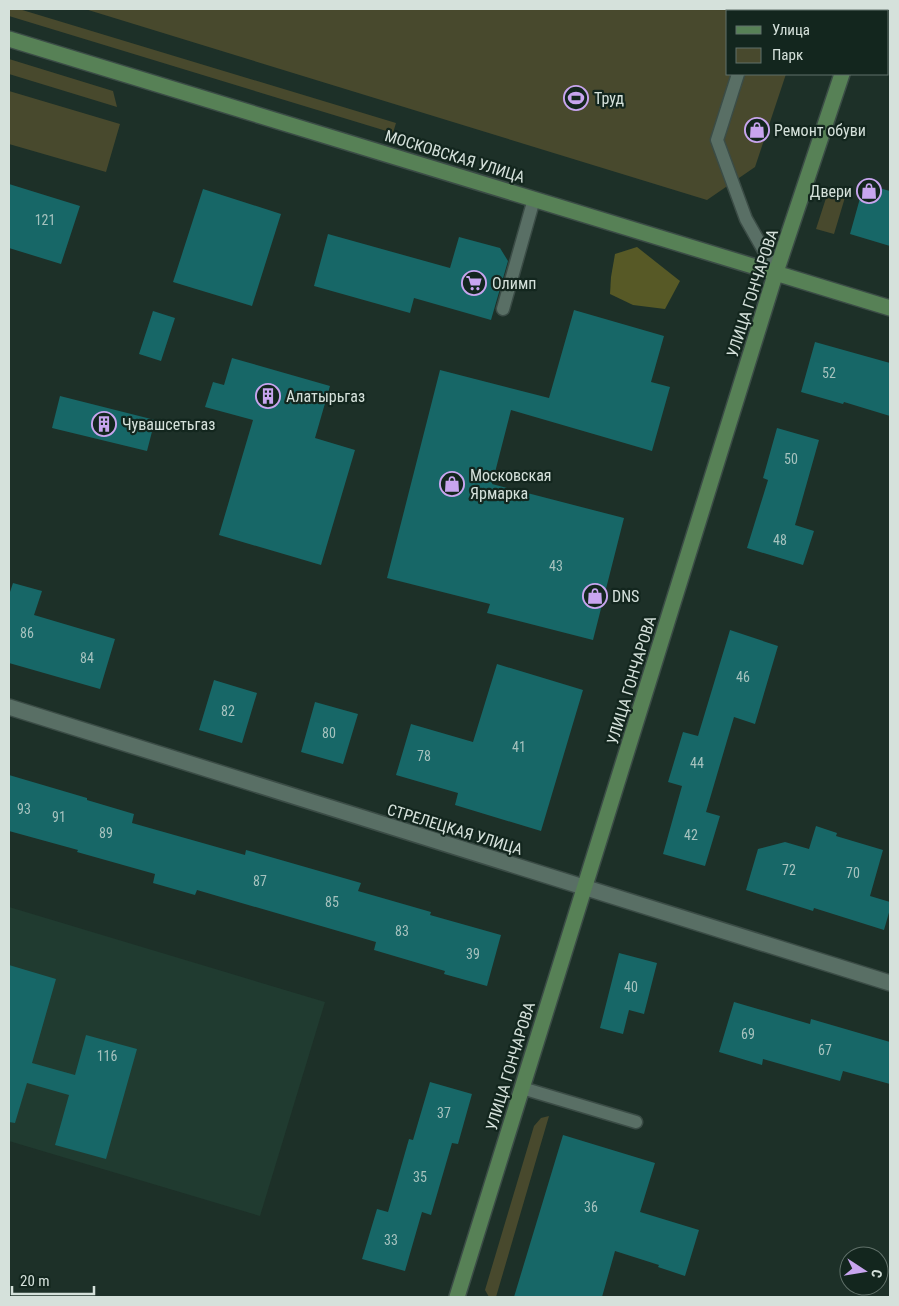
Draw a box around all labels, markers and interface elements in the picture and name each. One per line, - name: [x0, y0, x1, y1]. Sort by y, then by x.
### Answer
- legend: [726, 10, 889, 75]
- text: Улица: [772, 21, 810, 39]
- text: Парк: [772, 46, 803, 64]
- sports icon: Труд: [563, 85, 589, 111]
- place label: Труд: [594, 89, 625, 108]
- shop icon: Ремонт обуви: [744, 117, 770, 143]
- place label: Ремонт обуви: [774, 121, 866, 140]
- street label: МОСКОВСКАЯ УЛИЦА: [383, 126, 527, 187]
- shop icon: Двери: [856, 178, 882, 204]
- place label: Двери: [810, 182, 852, 201]
- house number: 121: [35, 212, 55, 228]
- street label: УЛИЦА ГОНЧАРОВА: [723, 227, 782, 360]
- supermarket icon: Олимп: [461, 270, 487, 296]
- place label: Олимп: [492, 274, 536, 293]
- house number: 52: [822, 365, 836, 381]
- building icon: Алатырьгаз: [255, 383, 281, 409]
- place label: Алатырьгаз: [286, 387, 365, 406]
- building icon: Чувашсетьгаз: [91, 411, 117, 437]
- place label: Чувашсетьгаз: [122, 415, 215, 434]
- house number: 50: [784, 451, 798, 467]
- place label: Московская Ярмарка: [470, 466, 552, 503]
- shop icon: Московская Ярмарка: [439, 471, 465, 497]
- house number: 48: [773, 532, 787, 548]
- house number: 43: [549, 558, 563, 574]
- shop icon: DNS: [582, 583, 608, 609]
- place label: DNS: [612, 587, 639, 606]
- street label: УЛИЦА ГОНЧАРОВА: [603, 614, 660, 747]
- house number: 86: [20, 625, 34, 641]
- house number: 84: [80, 650, 94, 666]
- house number: 46: [736, 669, 750, 685]
- house number: 82: [221, 703, 235, 719]
- house number: 80: [322, 725, 336, 741]
- house number: 41: [512, 739, 526, 755]
- house number: 78: [417, 748, 431, 764]
- house number: 44: [690, 755, 704, 771]
- street label: СТРЕЛЕЦКАЯ УЛИЦА: [385, 800, 525, 859]
- house number: 93: [17, 801, 31, 817]
- house number: 91: [52, 809, 66, 825]
- house number: 89: [99, 825, 113, 841]
- house number: 42: [684, 827, 698, 843]
- house number: 72: [782, 862, 796, 878]
- house number: 70: [846, 865, 860, 881]
- house number: 87: [253, 873, 267, 889]
- house number: 85: [325, 894, 339, 910]
- house number: 83: [395, 923, 409, 939]
- house number: 39: [466, 946, 480, 962]
- house number: 40: [624, 979, 638, 995]
- street label: УЛИЦА ГОНЧАРОВА: [482, 1000, 539, 1133]
- house number: 69: [741, 1026, 755, 1042]
- house number: 67: [818, 1042, 832, 1058]
- house number: 116: [97, 1048, 117, 1064]
- house number: 37: [437, 1105, 451, 1121]
- house number: 35: [413, 1169, 427, 1185]
- house number: 36: [584, 1199, 598, 1215]
- house number: 33: [384, 1232, 398, 1248]
- north arrow: [839, 1246, 889, 1296]
- scale bar: [12, 1264, 95, 1296]
- text: С: [868, 1268, 885, 1279]
- text: 20 m: [20, 1272, 50, 1290]

